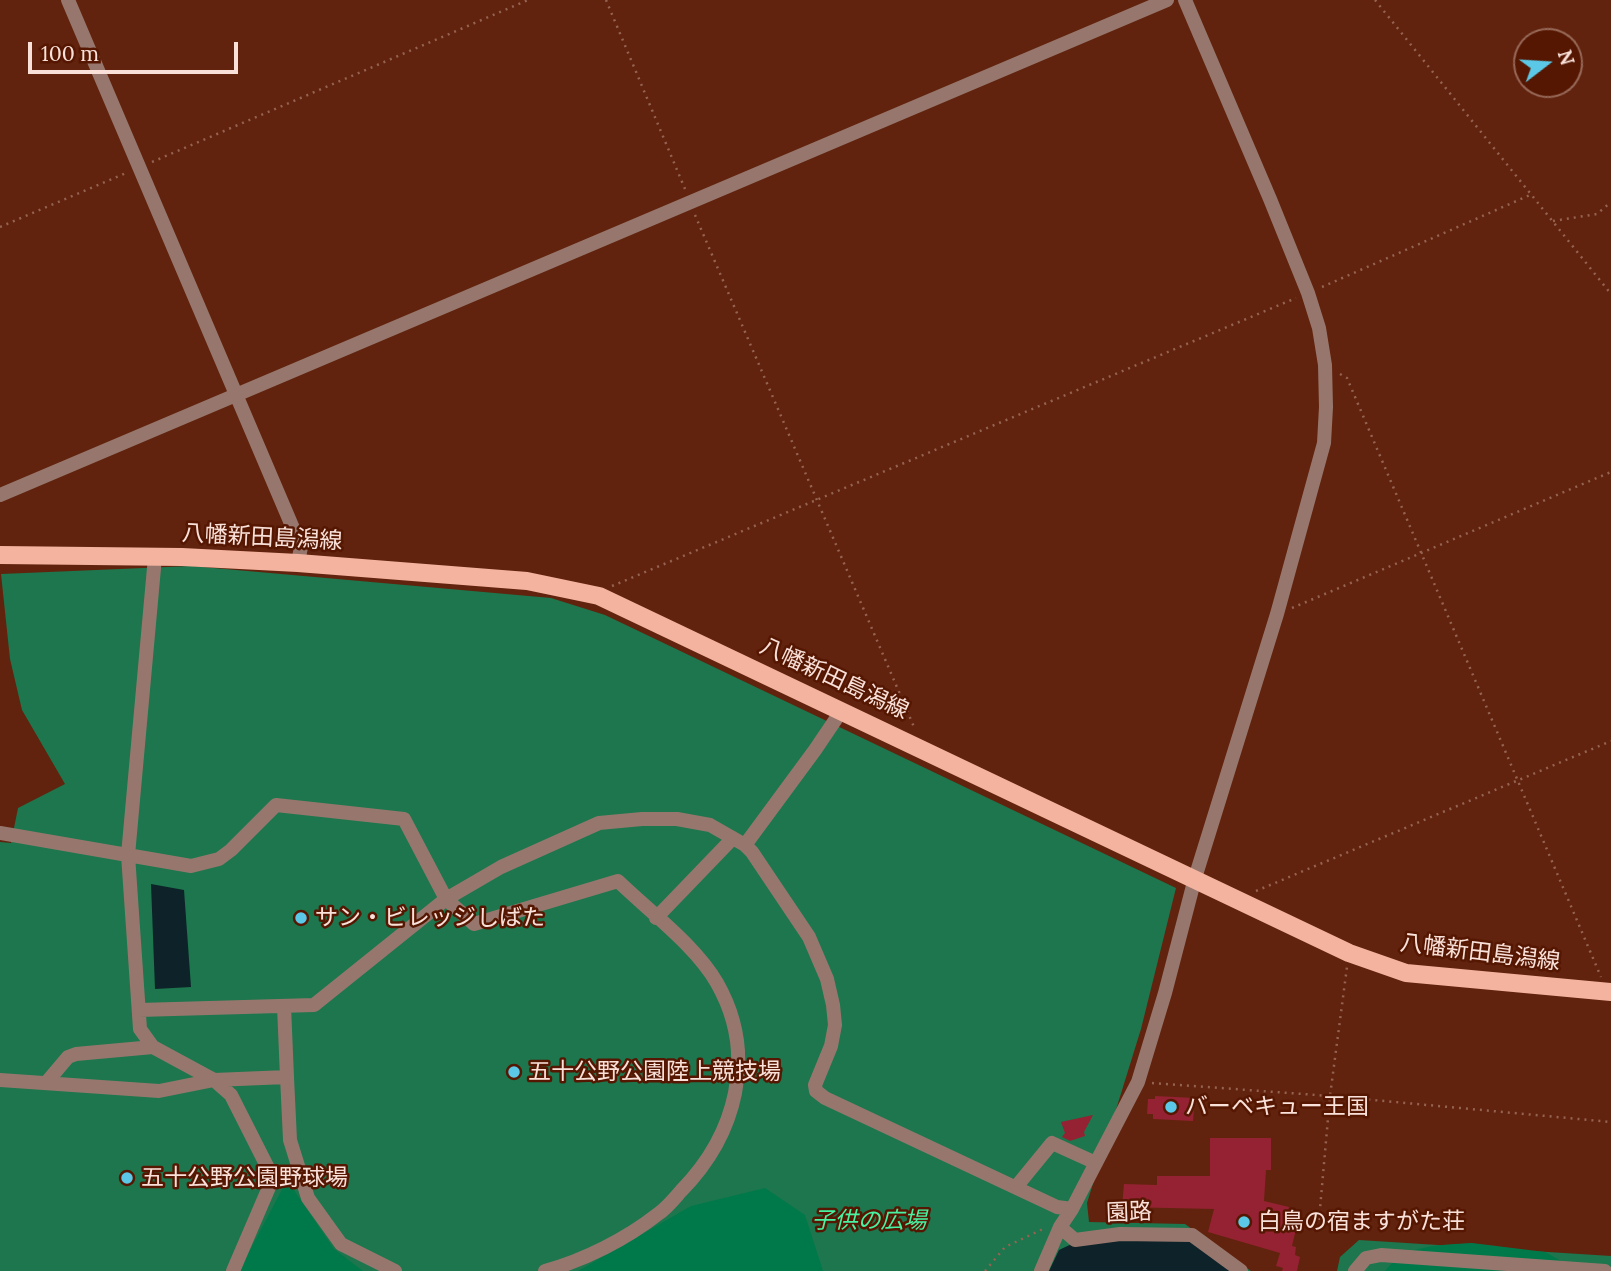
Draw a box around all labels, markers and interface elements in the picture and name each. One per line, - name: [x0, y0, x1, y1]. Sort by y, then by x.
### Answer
- scale bar: [32, 28, 242, 72]
- north arrow: [1513, 28, 1583, 98]
- text: 100 m: [41, 40, 99, 67]
- text: N: [1553, 47, 1580, 68]
- street label: 八幡新田島潟線: [181, 520, 343, 556]
- street label: 八幡新田島潟線: [755, 632, 913, 726]
- place label: サン・ビレッジしばた: [315, 904, 545, 932]
- marker: サン・ビレッジしばた: [293, 910, 309, 926]
- street label: 八幡新田島潟線: [1398, 929, 1562, 977]
- place label: 五十公野公園陸上競技場: [528, 1058, 781, 1086]
- marker: 五十公野公園陸上競技場: [506, 1064, 522, 1080]
- place label: バーベキュー王国: [1185, 1093, 1369, 1121]
- marker: バーベキュー王国: [1163, 1099, 1179, 1115]
- place label: 五十公野公園野球場: [141, 1164, 348, 1192]
- marker: 五十公野公園野球場: [119, 1170, 135, 1186]
- street label: 園路: [1106, 1198, 1152, 1228]
- park label: 子供の広場: [812, 1207, 926, 1235]
- place label: 白鳥の宿ますがた荘: [1258, 1208, 1465, 1236]
- marker: 白鳥の宿ますがた荘: [1236, 1214, 1252, 1230]

